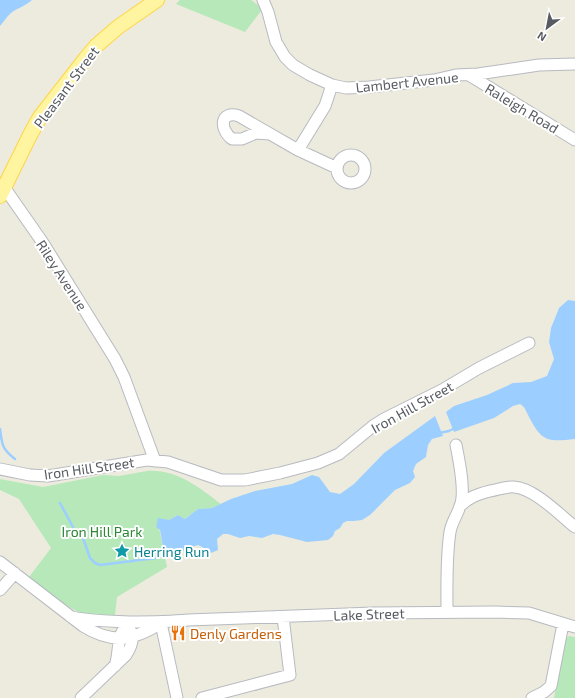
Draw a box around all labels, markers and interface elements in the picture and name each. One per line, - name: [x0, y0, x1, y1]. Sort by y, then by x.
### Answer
- north arrow: [527, 8, 567, 48]
- text: N: [535, 29, 548, 45]
- street label: Pleasant Street: [30, 43, 102, 131]
- street label: Lambert Avenue: [355, 68, 459, 96]
- street label: Raleigh Road: [482, 79, 562, 137]
- street label: Riley Avenue: [33, 237, 91, 313]
- street label: Iron Hill Street: [368, 377, 456, 437]
- street label: Iron Hill Street: [43, 453, 135, 483]
- park label: Iron Hill Park: [62, 523, 142, 540]
- place icon: Herring Run: [113, 542, 131, 560]
- place label: Herring Run: [134, 543, 209, 560]
- street label: Lake Street: [333, 604, 405, 624]
- restaurant icon: Denly Gardens: [169, 624, 187, 642]
- place label: Denly Gardens: [190, 625, 282, 642]

